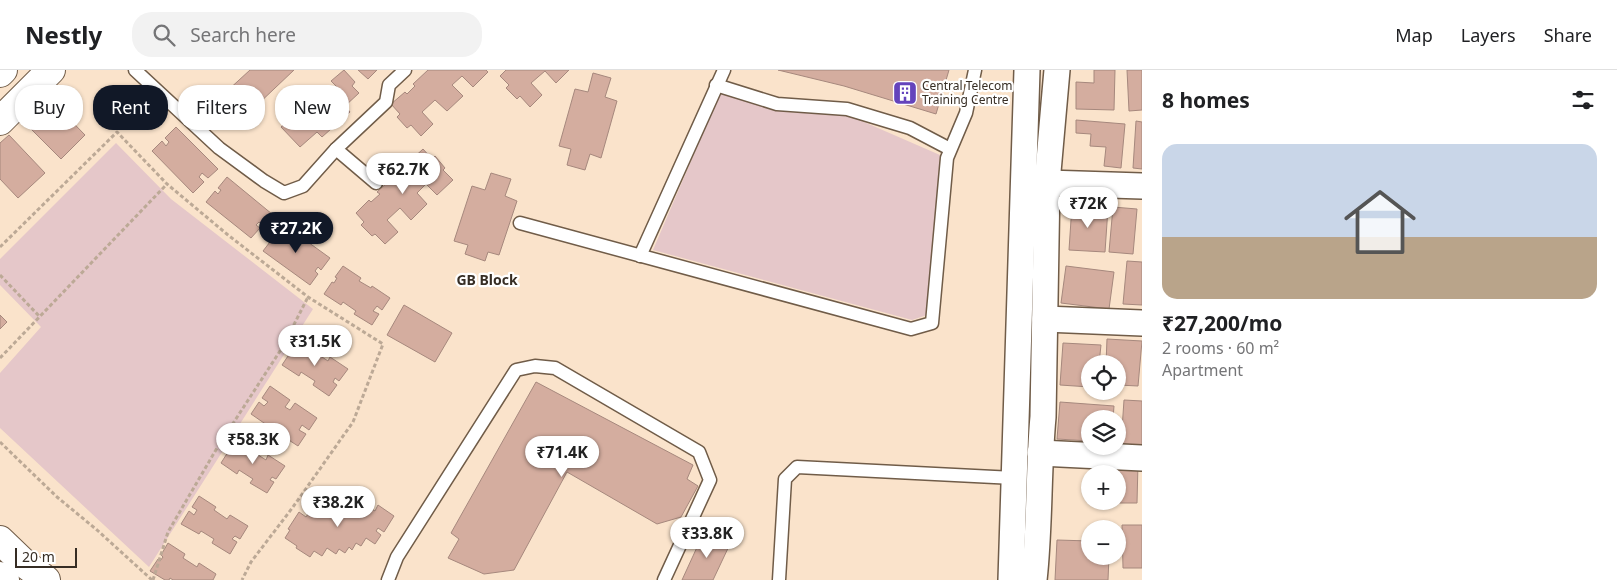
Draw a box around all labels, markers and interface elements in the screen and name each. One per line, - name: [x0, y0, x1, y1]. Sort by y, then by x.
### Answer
- search box: [132, 12, 482, 57]
- text: Nestly: [25, 18, 102, 51]
- icon: search: [150, 21, 178, 49]
- text: Search here: [190, 22, 296, 48]
- text: Map: [1395, 23, 1433, 47]
- text: Layers: [1461, 23, 1516, 47]
- text: Share: [1544, 23, 1592, 47]
- place label: Central Telecom Training Centre: [922, 77, 1012, 108]
- building icon: Central Telecom Training Centre: [892, 80, 918, 106]
- chip: Buy: [15, 85, 83, 130]
- chip: Rent: [93, 85, 168, 130]
- chip: Filters: [178, 85, 265, 130]
- chip: New: [275, 85, 349, 130]
- text: 8 homes: [1162, 86, 1250, 114]
- icon: filters: [1569, 86, 1597, 114]
- pin: ₹62.7K: [362, 152, 444, 195]
- text: ₹62.7K: [377, 158, 429, 180]
- icon: home: [1335, 177, 1425, 267]
- pin: ₹72K: [1058, 186, 1118, 229]
- text: ₹72K: [1069, 192, 1107, 214]
- pin: ₹27.2K: [255, 212, 337, 254]
- text: ₹27.2K: [270, 217, 322, 239]
- district label: GB Block: [456, 270, 518, 289]
- text: ₹27,200/mo: [1162, 309, 1282, 337]
- pin: ₹31.5K: [274, 324, 356, 367]
- text: ₹31.5K: [289, 330, 341, 352]
- text: 2 rooms · 60 m²: [1162, 337, 1279, 359]
- map controls: [1081, 355, 1126, 565]
- button: locate: [1081, 355, 1126, 400]
- text: Apartment: [1162, 359, 1243, 381]
- button: layers: [1081, 410, 1126, 455]
- pin: ₹58.3K: [212, 422, 294, 465]
- text: ₹58.3K: [227, 428, 279, 450]
- pin: ₹71.4K: [521, 436, 603, 478]
- text: ₹71.4K: [536, 441, 588, 463]
- button: +: [1081, 465, 1126, 510]
- pin: ₹38.2K: [297, 486, 379, 528]
- text: ₹38.2K: [312, 491, 364, 513]
- pin: ₹33.8K: [666, 516, 748, 559]
- button: −: [1081, 520, 1126, 565]
- text: ₹33.8K: [681, 522, 733, 544]
- scale bar: [15, 545, 78, 568]
- text: 20 m: [22, 547, 55, 566]

